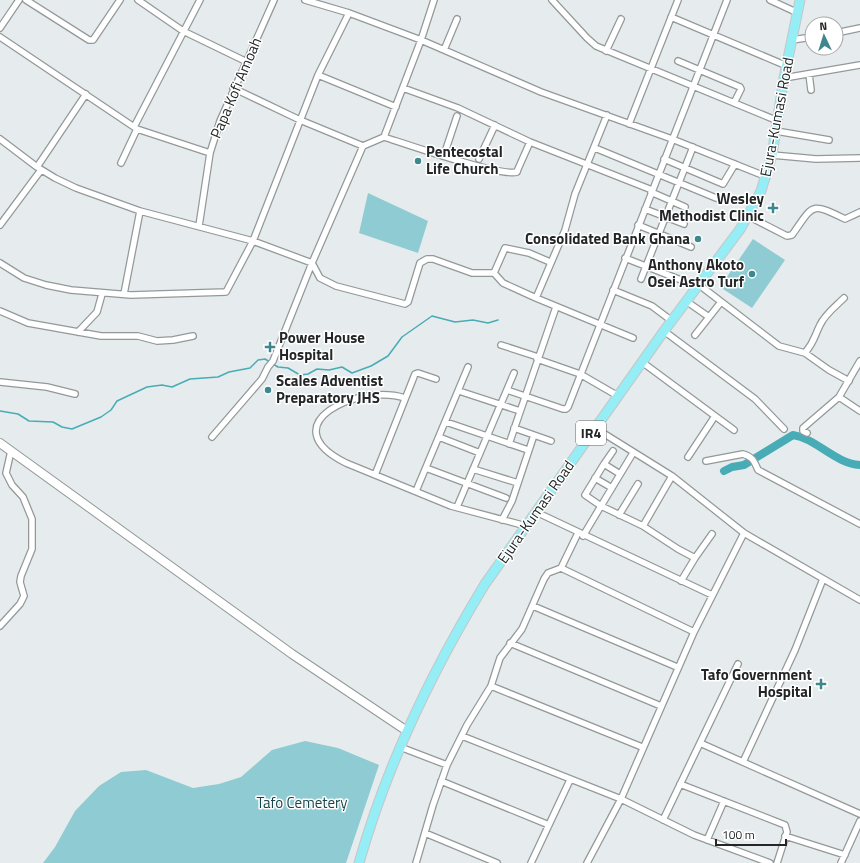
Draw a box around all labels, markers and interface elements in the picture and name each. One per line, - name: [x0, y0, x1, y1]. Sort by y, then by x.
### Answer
- north arrow: [804, 16, 844, 56]
- text: N: [819, 18, 828, 34]
- street label: Papa Kofi Amoah: [204, 34, 267, 142]
- street label: Ejura-Kumasi Road: [754, 55, 799, 179]
- place label: Pentecostal Life Church: [426, 140, 503, 180]
- marker: Pentecostal Life Church: [413, 156, 423, 166]
- place label: Wesley Methodist Clinic: [659, 187, 764, 227]
- marker: Wesley Methodist Clinic: [767, 202, 779, 214]
- place label: Consolidated Bank Ghana: [525, 227, 690, 250]
- marker: Consolidated Bank Ghana: [693, 234, 703, 244]
- place label: Anthony Akoto Osei Astro Turf: [648, 253, 745, 293]
- marker: Anthony Akoto Osei Astro Turf: [747, 269, 757, 279]
- place label: Power House Hospital: [279, 326, 365, 366]
- marker: Power House Hospital: [264, 341, 276, 353]
- place label: Scales Adventist Preparatory JHS: [276, 369, 384, 409]
- marker: Scales Adventist Preparatory JHS: [263, 385, 273, 395]
- road number: IR4: [576, 421, 606, 445]
- street label: Ejura-Kumasi Road: [491, 455, 580, 568]
- place label: Tafo Government Hospital: [701, 663, 813, 703]
- marker: Tafo Government Hospital: [815, 678, 827, 690]
- park label: Tafo Cemetery: [256, 791, 348, 814]
- scale bar: [716, 821, 786, 847]
- text: 100 m: [722, 825, 755, 844]

